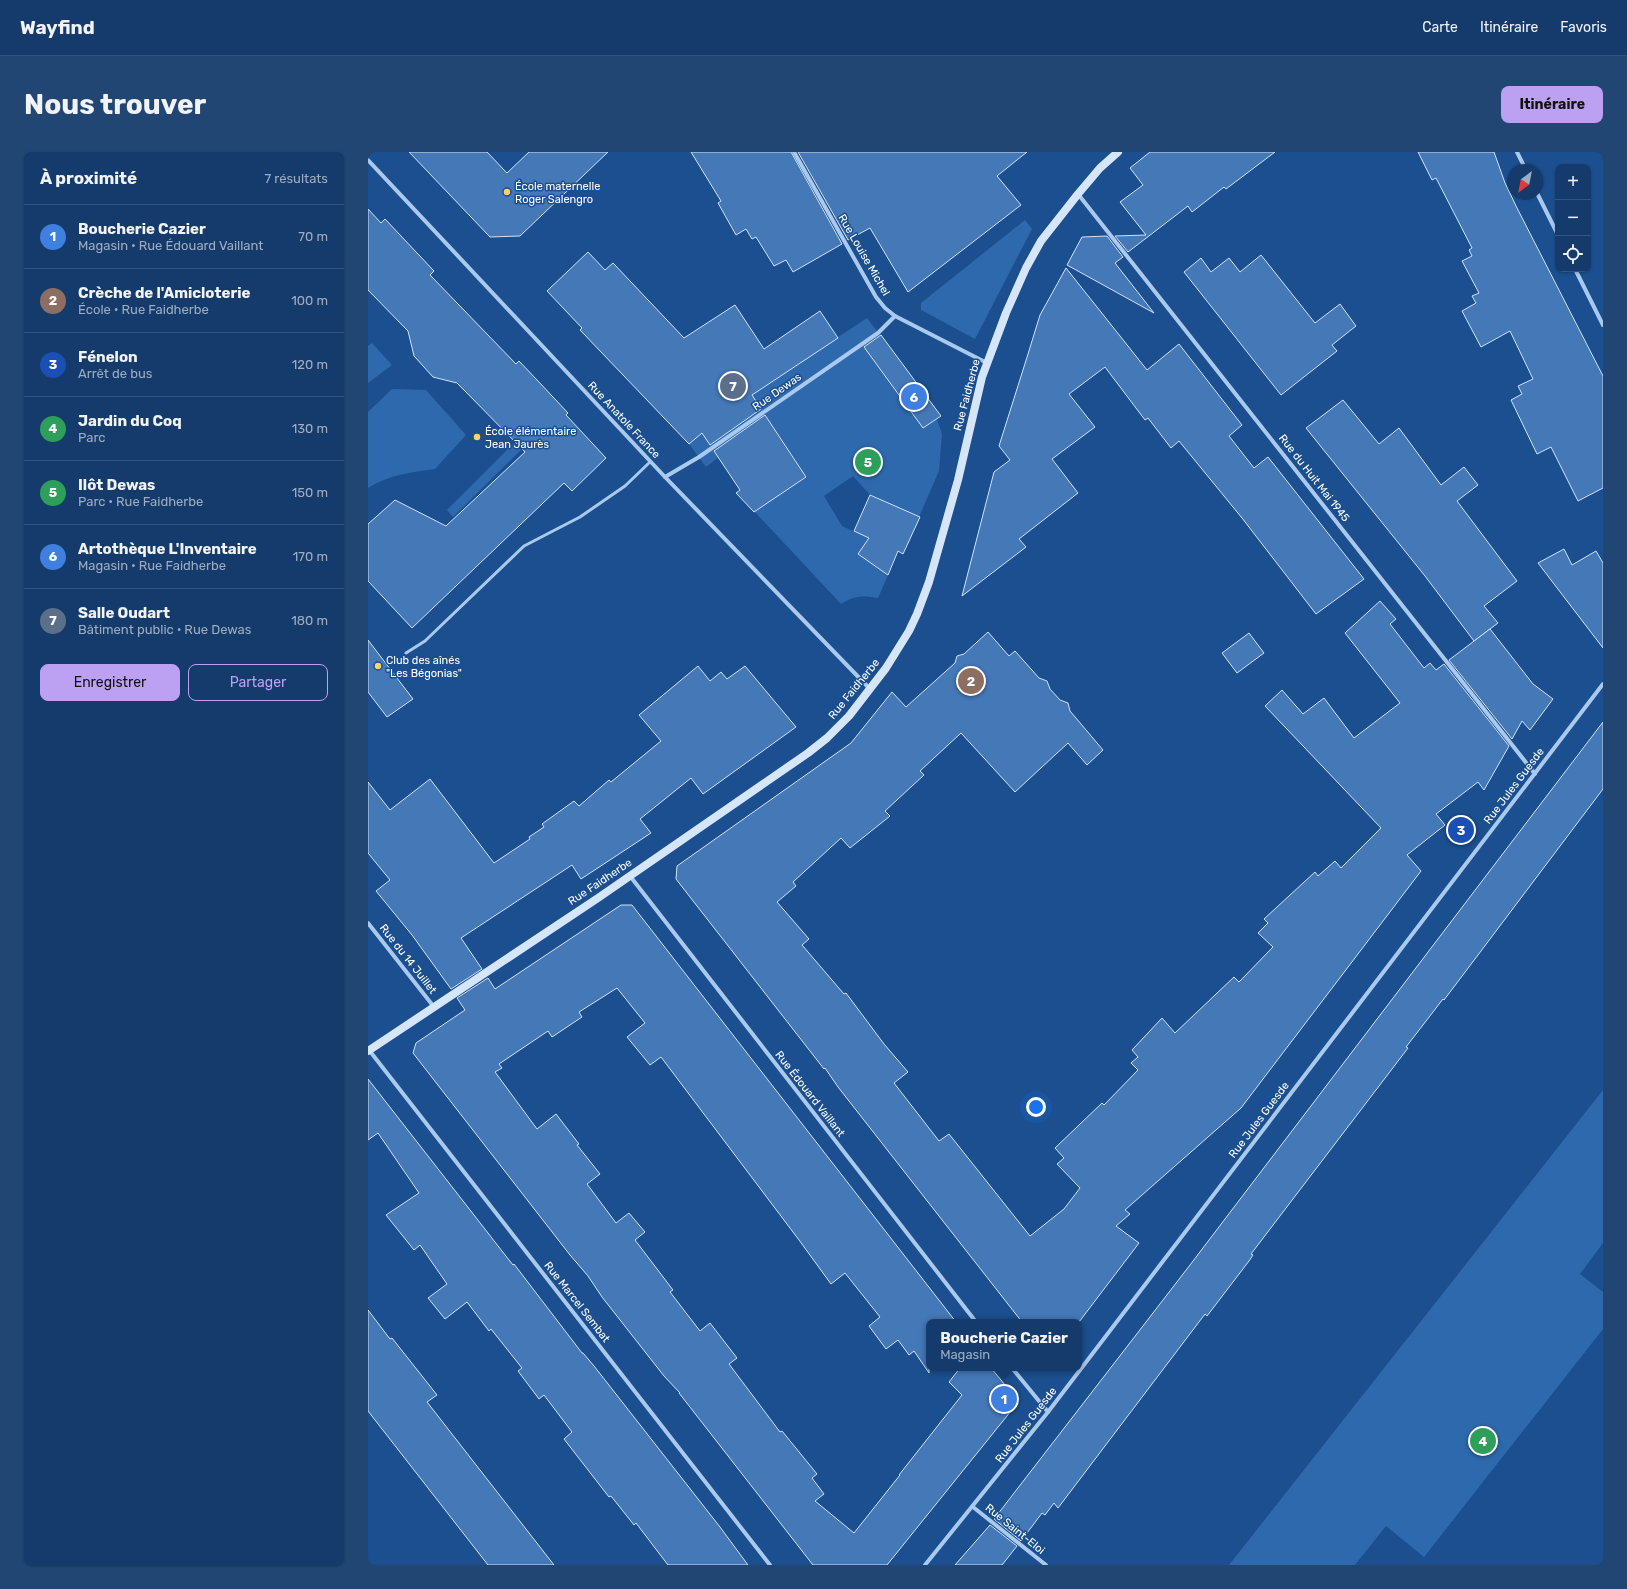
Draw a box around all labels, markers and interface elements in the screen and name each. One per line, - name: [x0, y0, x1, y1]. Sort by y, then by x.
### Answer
- text: Wayfind: [20, 16, 95, 39]
- text: Carte: [1422, 19, 1458, 36]
- text: Itinéraire: [1480, 19, 1538, 36]
- text: Favoris: [1560, 19, 1607, 36]
- button: Itinéraire: [1501, 86, 1603, 123]
- text: Nous trouver: [24, 88, 206, 121]
- north arrow: [1507, 164, 1543, 200]
- map controls: [1555, 164, 1591, 272]
- button: +: [1555, 164, 1591, 200]
- text: À proximité: [40, 168, 137, 188]
- text: 7 résultats: [265, 171, 328, 186]
- place label: École maternelle Roger Salengro: [515, 180, 600, 206]
- marker: École maternelle Roger Salengro: [502, 187, 512, 197]
- button: −: [1555, 200, 1591, 236]
- street label: Rue Louise Michel: [835, 212, 893, 298]
- text: Boucherie Cazier: [78, 220, 206, 238]
- text: 1: [50, 229, 56, 244]
- text: 70 m: [298, 229, 328, 244]
- button: locate: [1555, 236, 1591, 272]
- text: Magasin · Rue Édouard Vaillant: [78, 238, 263, 253]
- text: Crèche de l'Amicloterie: [78, 284, 250, 302]
- text: 2: [49, 293, 57, 308]
- text: 100 m: [291, 293, 328, 308]
- text: École · Rue Faidherbe: [78, 302, 209, 317]
- text: Fénelon: [78, 348, 138, 366]
- text: 3: [49, 357, 57, 372]
- text: 120 m: [292, 357, 328, 372]
- street label: Rue Faidherbe: [951, 358, 983, 432]
- text: Arrêt de bus: [78, 366, 152, 381]
- street label: Rue Dewas: [750, 370, 804, 414]
- pin: 7: [720, 371, 746, 401]
- street label: Rue Anatole France: [585, 379, 663, 461]
- pin: 6: [901, 382, 927, 412]
- text: Jardin du Coq: [78, 412, 182, 430]
- text: 4: [49, 421, 57, 436]
- text: 130 m: [292, 421, 328, 436]
- place label: École élémentaire Jean Jaurès: [485, 425, 576, 451]
- text: Parc: [78, 430, 105, 445]
- marker: École élémentaire Jean Jaurès: [472, 432, 482, 442]
- street label: Rue du Huit Mai 1945: [1276, 432, 1352, 525]
- pin: 5: [855, 447, 881, 477]
- text: Ilôt Dewas: [78, 476, 155, 494]
- text: 5: [49, 485, 57, 500]
- text: 150 m: [292, 485, 328, 500]
- text: Parc · Rue Faidherbe: [78, 494, 203, 509]
- text: Artothèque L'Inventaire: [78, 540, 257, 558]
- text: 6: [49, 549, 57, 564]
- text: 170 m: [293, 549, 328, 564]
- text: Magasin · Rue Faidherbe: [78, 558, 226, 573]
- text: Salle Oudart: [78, 604, 170, 622]
- text: 7: [49, 613, 57, 628]
- text: 180 m: [291, 613, 328, 628]
- text: Bâtiment public · Rue Dewas: [78, 622, 251, 637]
- place label: Club des aînés "Les Bégonias": [386, 654, 462, 680]
- street label: Rue Faidherbe: [826, 656, 882, 722]
- marker: Club des aînés "Les Bégonias": [373, 661, 383, 671]
- button: Enregistrer: [40, 664, 180, 701]
- button: Partager: [188, 664, 328, 701]
- pin: 2: [958, 666, 984, 696]
- street label: Rue Jules Guesde: [1481, 745, 1547, 827]
- pin: 3: [1448, 815, 1474, 845]
- street label: Rue Faidherbe: [566, 856, 634, 908]
- street label: Rue du 14 Juillet: [377, 922, 440, 997]
- street label: Rue Édouard Vaillant: [772, 1048, 848, 1140]
- street label: Rue Jules Guesde: [1226, 1079, 1292, 1161]
- your location: [1026, 1097, 1046, 1117]
- street label: Rue Marcel Sembat: [541, 1259, 613, 1345]
- popup: [926, 1319, 1082, 1371]
- text: Boucherie Cazier: [940, 1329, 1068, 1347]
- text: Magasin: [940, 1347, 990, 1362]
- pin: 1: [991, 1384, 1017, 1414]
- street label: Rue Jules Guesde: [993, 1385, 1059, 1465]
- pin: 4: [1470, 1426, 1496, 1456]
- street label: Rue Saint-Eloi: [983, 1501, 1047, 1557]

